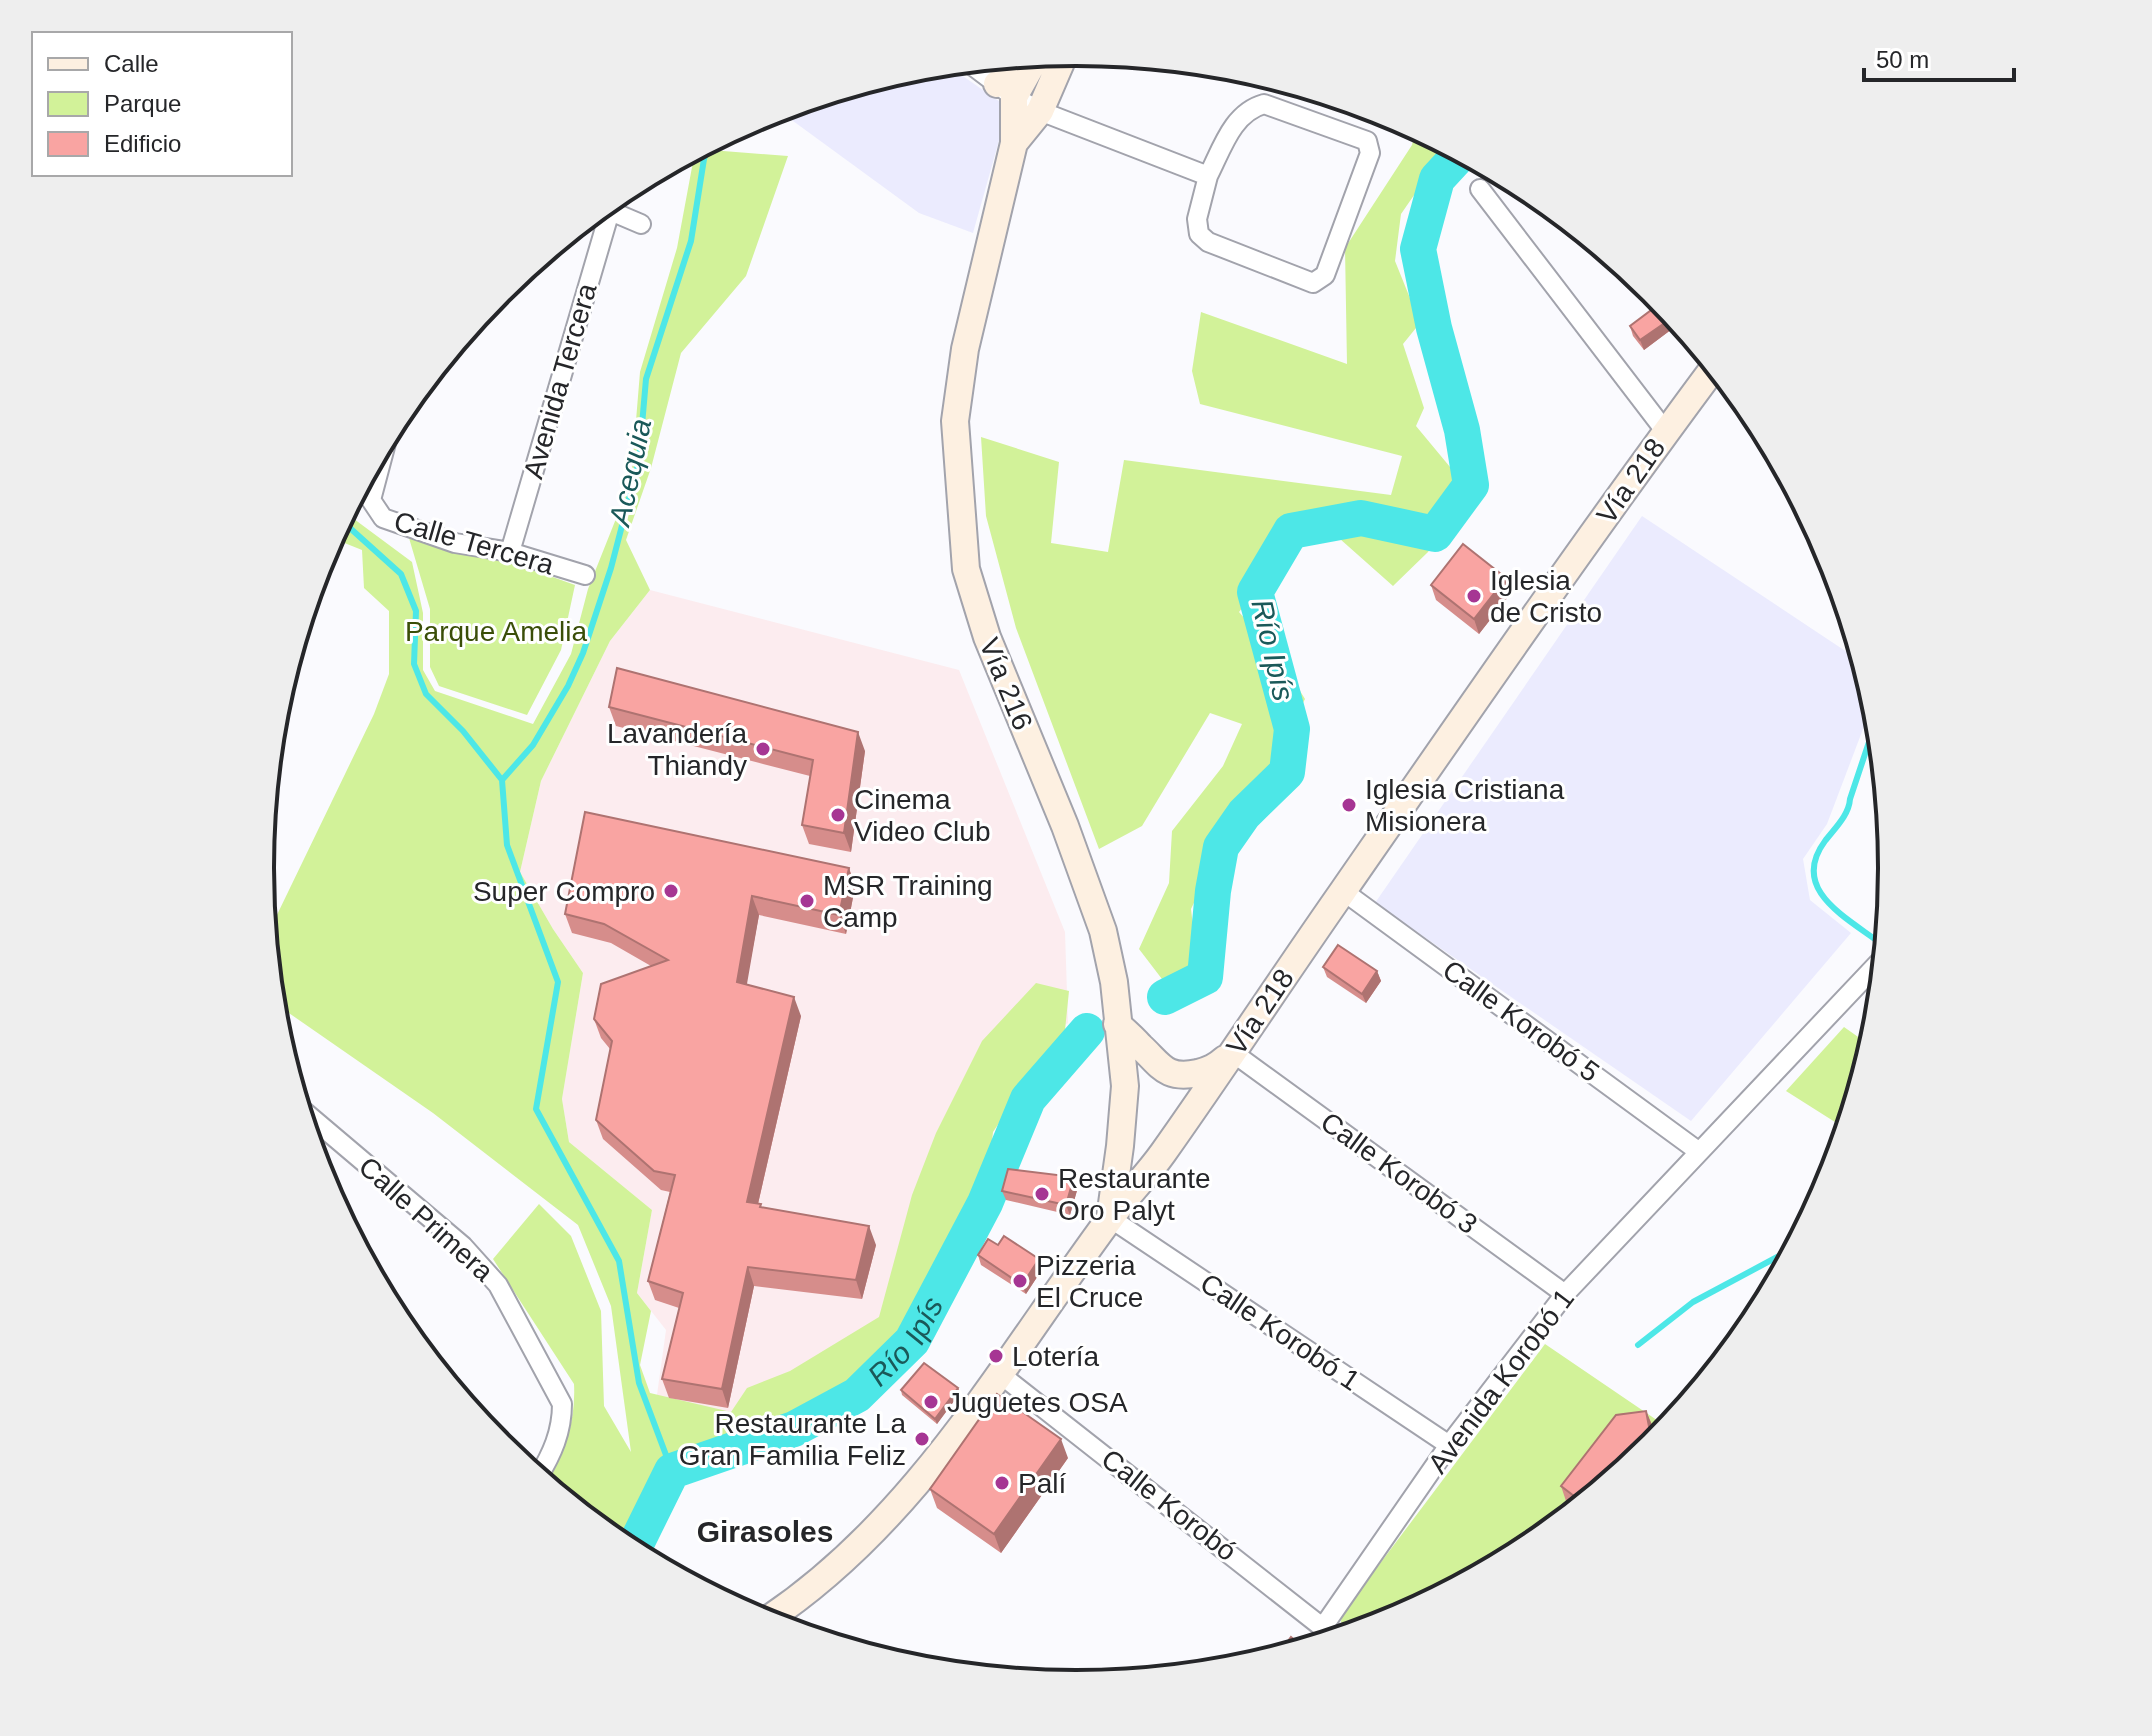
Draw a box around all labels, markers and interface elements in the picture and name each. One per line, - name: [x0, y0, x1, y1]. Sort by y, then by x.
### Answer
- legend: [32, 32, 292, 176]
- scale bar: [1864, 32, 2014, 82]
- text: 50 m: [1876, 46, 1929, 73]
- text: Calle: [104, 50, 159, 77]
- text: Parque: [104, 90, 181, 117]
- text: Edificio: [104, 130, 181, 157]
- street label: Avenida Tercera: [517, 280, 603, 482]
- water label: Acequia: [602, 416, 657, 530]
- street label: Vía 218: [1591, 433, 1671, 529]
- street label: Calle Tercera: [391, 505, 558, 581]
- place label: Iglesia de Cristo: [1490, 565, 1602, 628]
- marker: Iglesia de Cristo: [1465, 587, 1483, 605]
- water label: Río Ipís: [1245, 596, 1301, 704]
- park label: Parque Amelia: [405, 616, 587, 647]
- street label: Vía 216: [974, 633, 1038, 735]
- place label: Lavandería Thiandy: [607, 718, 747, 781]
- marker: Lavandería Thiandy: [754, 740, 772, 758]
- place label: Iglesia Cristiana Misionera: [1365, 774, 1565, 837]
- place label: Cinema Video Club: [854, 784, 990, 847]
- marker: Iglesia Cristiana Misionera: [1340, 796, 1358, 814]
- marker: Cinema Video Club: [829, 806, 847, 824]
- place label: MSR Training Camp: [823, 870, 993, 933]
- place label: Super Compro: [473, 876, 655, 907]
- marker: Super Compro: [662, 882, 680, 900]
- marker: MSR Training Camp: [798, 892, 816, 910]
- street label: Calle Korobó 5: [1437, 954, 1605, 1088]
- street label: Vía 218: [1220, 963, 1300, 1061]
- street label: Calle Korobó 3: [1315, 1106, 1483, 1240]
- street label: Calle Primera: [353, 1151, 500, 1288]
- place label: Restaurante Oro Palyt: [1058, 1163, 1211, 1226]
- marker: Restaurante Oro Palyt: [1033, 1185, 1051, 1203]
- place label: Pizzeria El Cruce: [1036, 1250, 1143, 1313]
- street label: Calle Korobó 1: [1195, 1267, 1365, 1397]
- marker: Pizzeria El Cruce: [1011, 1272, 1029, 1290]
- street label: Avenida Korobó 1: [1422, 1283, 1580, 1479]
- water label: Río Ipís: [861, 1291, 949, 1392]
- place label: Lotería: [1012, 1341, 1100, 1372]
- marker: Lotería: [987, 1347, 1005, 1365]
- place label: Juguetes OSA: [947, 1387, 1128, 1418]
- marker: Juguetes OSA: [922, 1393, 940, 1411]
- place label: Restaurante La Gran Familia Feliz: [679, 1408, 906, 1471]
- marker: Restaurante La Gran Familia Feliz: [913, 1430, 931, 1448]
- street label: Calle Korobó: [1096, 1443, 1242, 1567]
- place label: Palí: [1018, 1468, 1066, 1499]
- marker: Palí: [993, 1474, 1011, 1492]
- district label: Girasoles: [697, 1515, 833, 1548]

